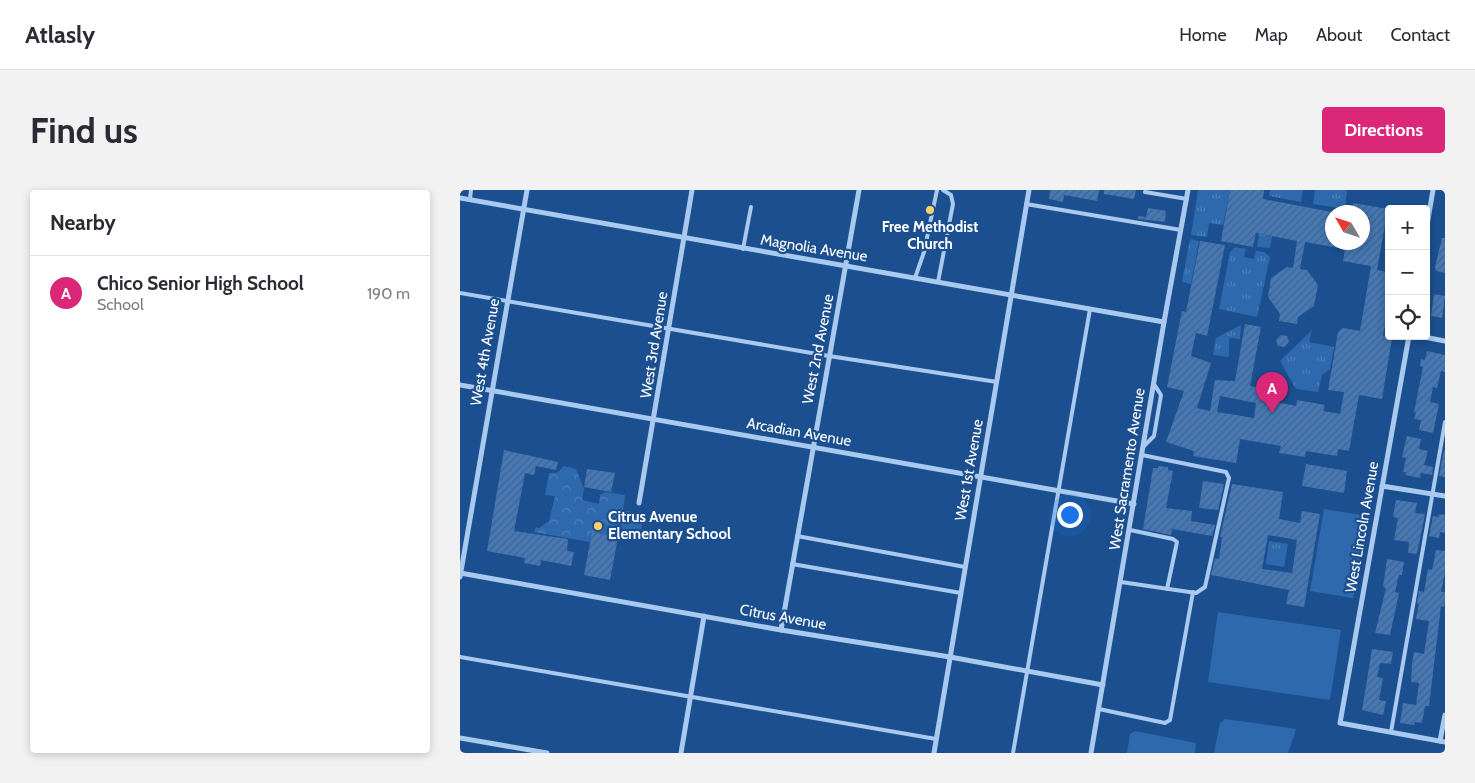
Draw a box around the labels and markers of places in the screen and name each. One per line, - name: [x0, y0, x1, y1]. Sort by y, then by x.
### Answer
- marker: Free Methodist Church: [924, 204, 936, 216]
- place label: Free Methodist Church: [882, 218, 978, 253]
- pin: A: [1256, 372, 1288, 413]
- place label: Citrus Avenue Elementary School: [608, 508, 731, 543]
- marker: Citrus Avenue Elementary School: [592, 520, 604, 532]

